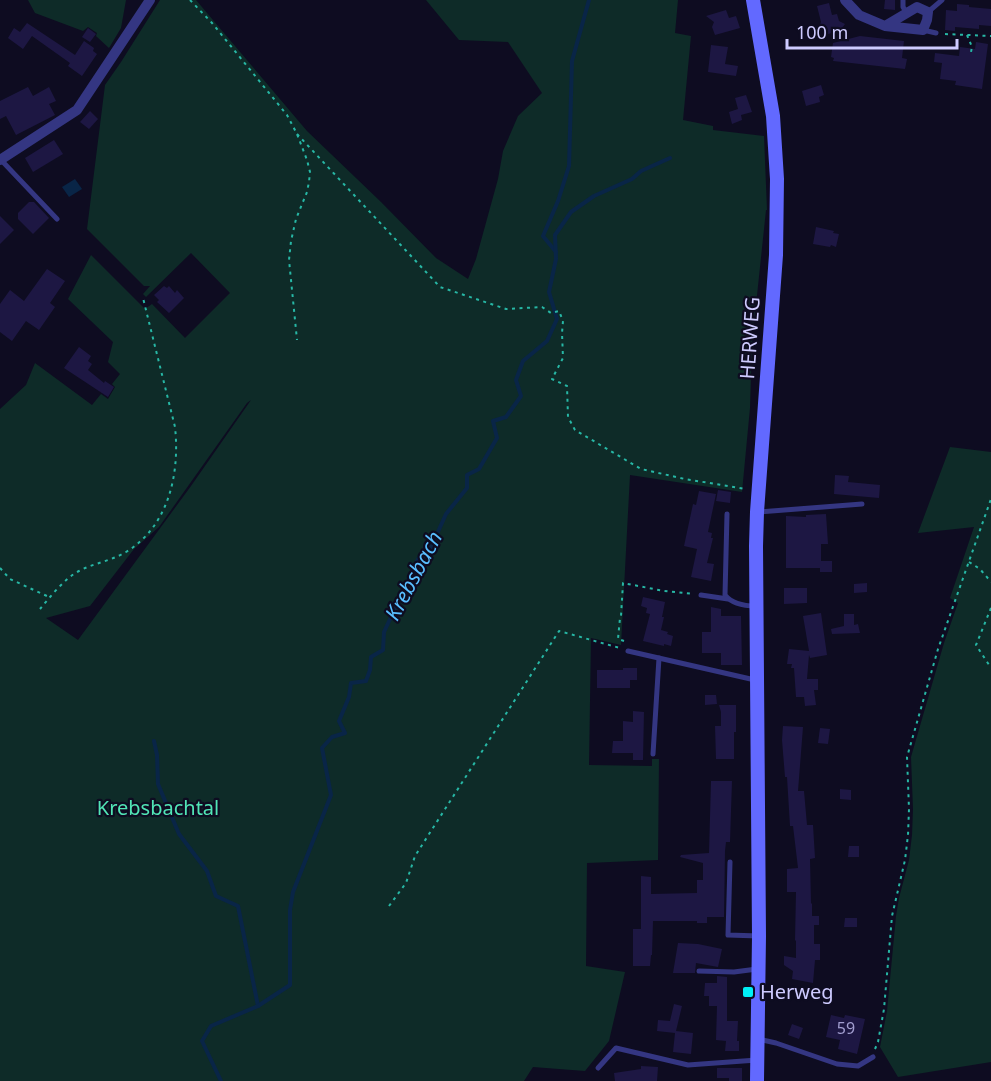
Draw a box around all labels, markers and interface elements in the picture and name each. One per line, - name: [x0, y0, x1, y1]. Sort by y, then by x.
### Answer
- scale bar: [787, 12, 956, 50]
- text: 100 m: [796, 20, 848, 44]
- street label: HERWEG: [733, 296, 766, 380]
- water label: Krebsbach: [378, 526, 448, 625]
- park label: Krebsbachtal: [97, 794, 219, 821]
- place label: Herweg: [760, 978, 834, 1005]
- marker: Herweg: [741, 985, 755, 999]
- house number: 59: [837, 1017, 855, 1039]

